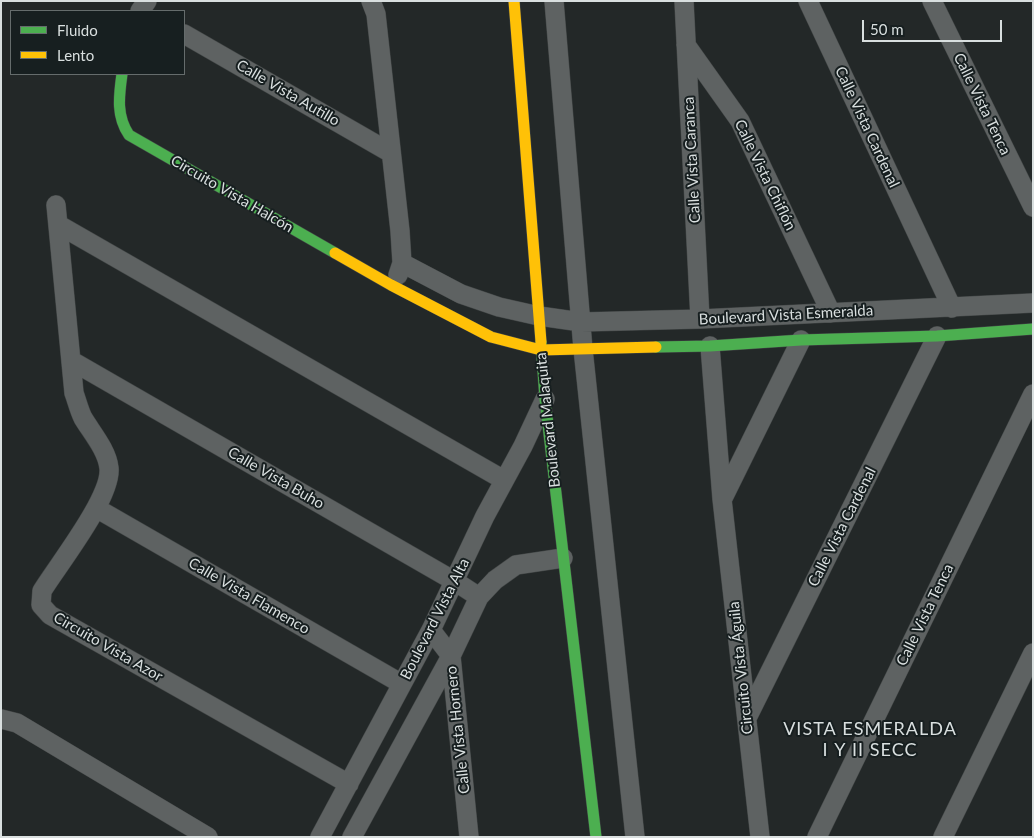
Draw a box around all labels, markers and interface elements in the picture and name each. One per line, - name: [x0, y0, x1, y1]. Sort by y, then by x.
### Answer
- legend: [10, 10, 185, 75]
- scale bar: [864, 10, 1004, 42]
- text: 50 m: [870, 20, 904, 38]
- text: Fluido: [57, 21, 98, 39]
- text: Lento: [57, 46, 94, 64]
- street label: Calle Vista Tenca: [950, 50, 1014, 158]
- street label: Calle Vista Autillo: [233, 56, 343, 130]
- street label: Calle Vista Cardenal: [831, 64, 903, 190]
- street label: Calle Vista Caranca: [680, 96, 704, 224]
- street label: Calle Vista Chiflón: [730, 117, 800, 233]
- street label: Circuito Vista Halcón: [167, 152, 297, 236]
- street label: Boulevard Vista Esmeralda: [698, 301, 874, 329]
- street label: Boulevard Malaquita: [532, 352, 564, 488]
- street label: Calle Vista Buho: [225, 443, 327, 513]
- street label: Calle Vista Cardenal: [804, 464, 880, 590]
- street label: Calle Vista Flamenco: [185, 554, 313, 638]
- street label: Boulevard Vista Alta: [397, 555, 473, 683]
- street label: Calle Vista Tenca: [893, 561, 957, 669]
- street label: Circuito Vista Águila: [725, 601, 757, 735]
- street label: Circuito Vista Azor: [50, 608, 166, 686]
- street label: Calle Vista Hornero: [442, 665, 474, 795]
- district label: VISTA ESMERALDA I Y II SECC: [781, 718, 959, 761]

